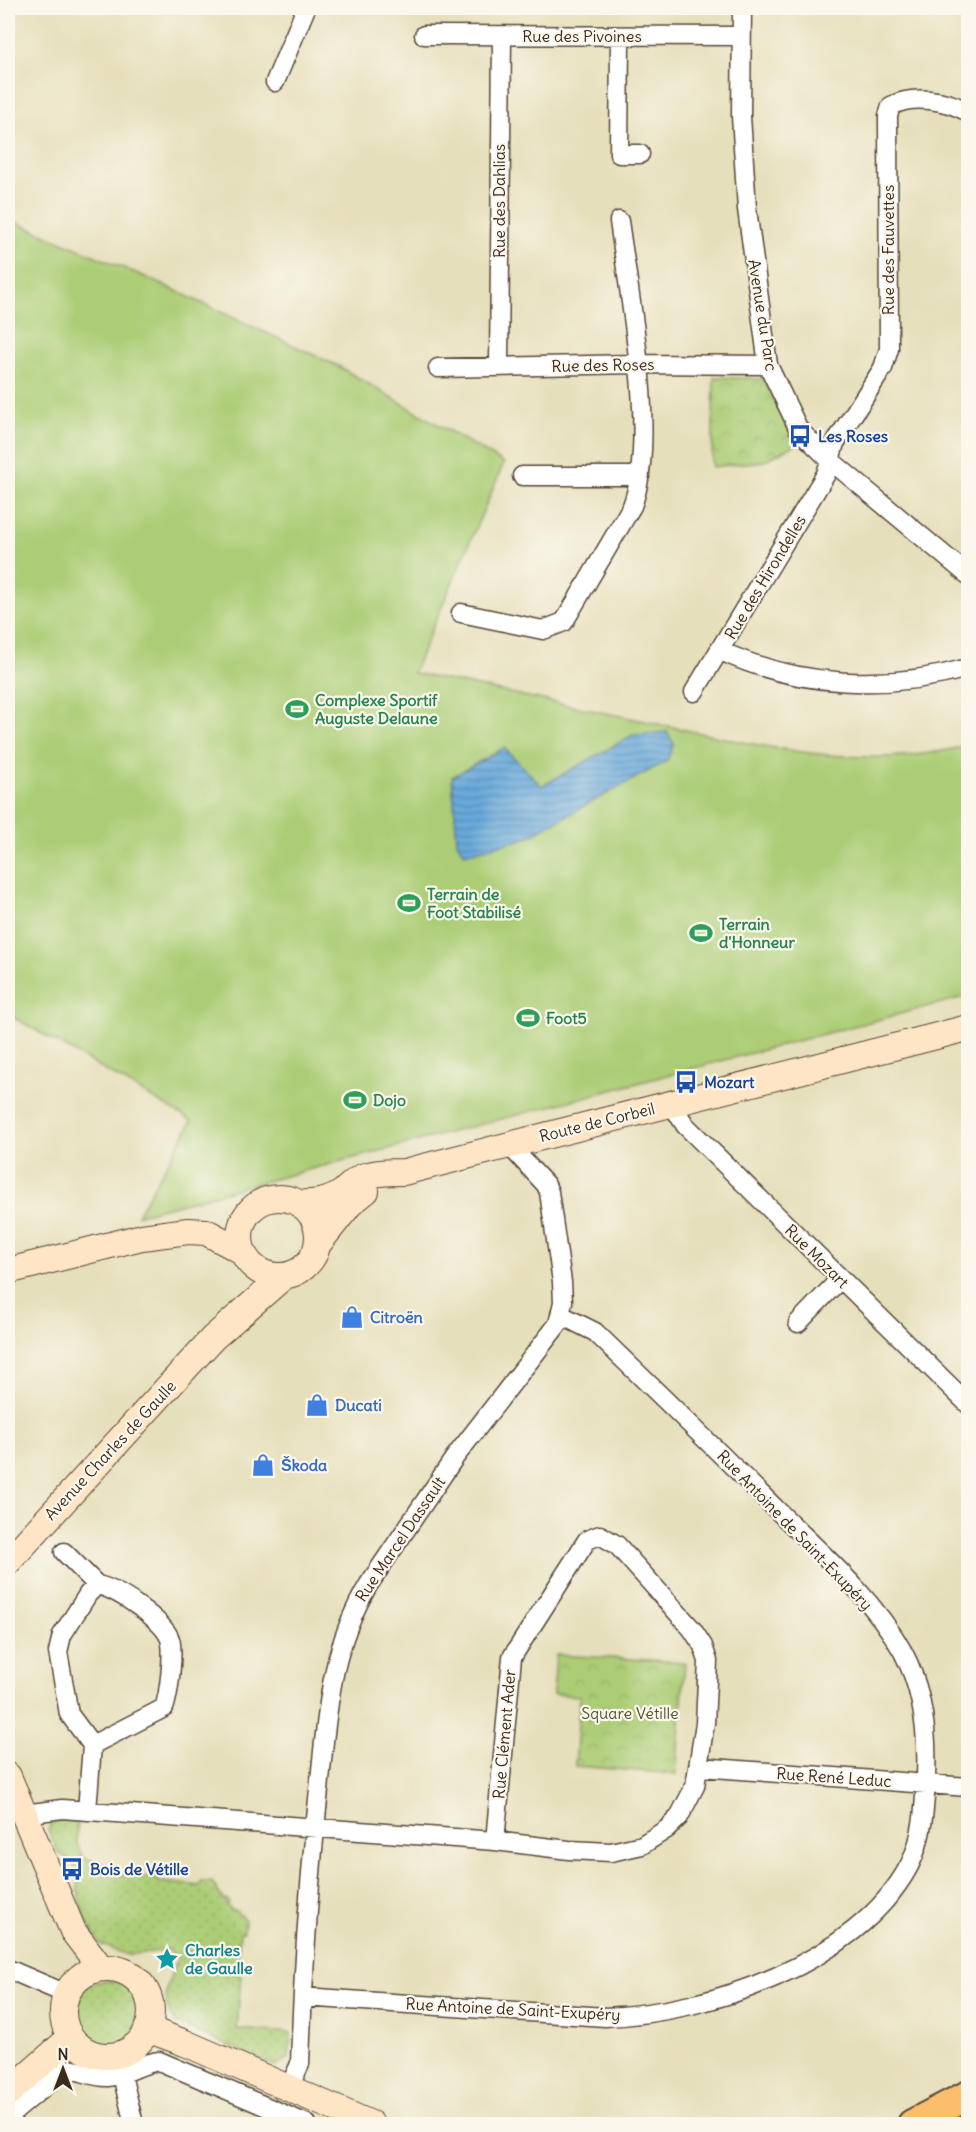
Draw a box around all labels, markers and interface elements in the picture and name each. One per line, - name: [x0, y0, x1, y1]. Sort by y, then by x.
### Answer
- street label: Rue des Pivoines: [522, 26, 642, 46]
- street label: Rue des Dahlias: [489, 144, 509, 258]
- street label: Rue des Fauvettes: [878, 185, 898, 315]
- street label: Avenue du Parc: [744, 258, 782, 372]
- street label: Rue des Roses: [551, 354, 655, 376]
- bus stop icon: Les Roses: [787, 423, 813, 449]
- place label: Les Roses: [818, 426, 888, 446]
- street label: Rue des Hirondelles: [720, 511, 810, 643]
- place label: Complexe Sportif Auguste Delaune: [315, 690, 438, 729]
- sports icon: Complexe Sportif Auguste Delaune: [284, 696, 310, 722]
- place label: Terrain de Foot Stabilisé: [427, 884, 521, 922]
- sports icon: Terrain de Foot Stabilisé: [396, 890, 422, 916]
- place label: Terrain d'Honneur: [719, 914, 795, 952]
- sports icon: Terrain d'Honneur: [688, 920, 714, 946]
- sports icon: Foot5: [515, 1005, 541, 1031]
- place label: Foot5: [546, 1008, 587, 1028]
- bus stop icon: Mozart: [673, 1069, 699, 1095]
- place label: Mozart: [704, 1072, 755, 1092]
- sports icon: Dojo: [342, 1087, 368, 1113]
- place label: Dojo: [373, 1090, 406, 1110]
- street label: Route de Corbeil: [537, 1098, 657, 1146]
- street label: Rue Mozart: [781, 1220, 854, 1293]
- shop icon: Citroën: [339, 1304, 365, 1330]
- place label: Citroën: [370, 1307, 423, 1327]
- street label: Avenue Charles de Gaulle: [40, 1376, 180, 1524]
- shop icon: Ducati: [304, 1392, 330, 1418]
- place label: Ducati: [335, 1395, 382, 1415]
- street label: Rue Antoine de Saint-Exupéry: [713, 1446, 877, 1614]
- shop icon: Škoda: [250, 1452, 276, 1478]
- place label: Škoda: [281, 1455, 327, 1475]
- street label: Rue Marcel Dassault: [351, 1472, 450, 1605]
- street label: Rue Clément Ader: [488, 1668, 520, 1800]
- park label: Square Vétille: [581, 1703, 679, 1723]
- street label: Rue René Leduc: [776, 1763, 892, 1791]
- bus stop icon: Bois de Vétille: [59, 1856, 85, 1882]
- place label: Bois de Vétille: [90, 1859, 189, 1879]
- place label: Charles de Gaulle: [185, 1940, 253, 1978]
- place icon: Charles de Gaulle: [154, 1946, 180, 1972]
- street label: Rue Antoine de Saint-Exupéry: [405, 1993, 621, 2025]
- north arrow: [33, 2039, 93, 2099]
- text: N: [57, 2044, 69, 2064]

